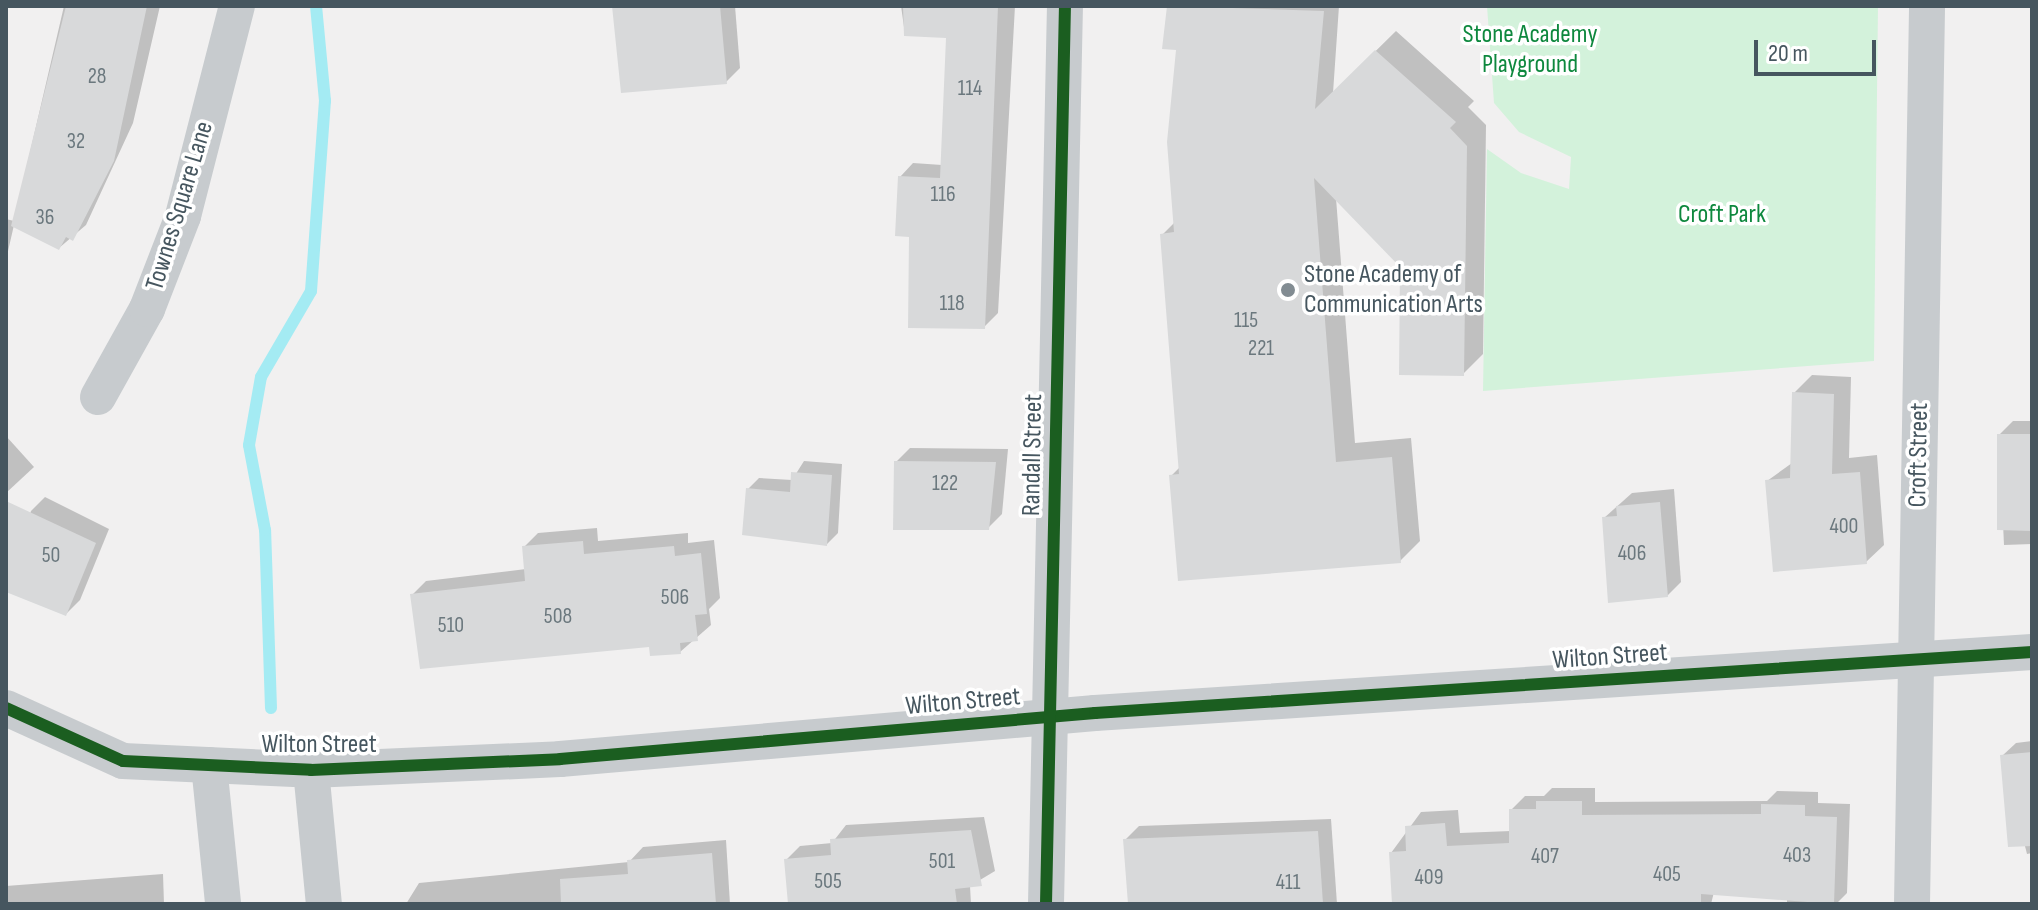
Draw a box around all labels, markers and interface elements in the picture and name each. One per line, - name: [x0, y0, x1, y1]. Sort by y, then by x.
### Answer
- park label: Stone Academy Playground: [1463, 19, 1597, 80]
- scale bar: [1758, 24, 1880, 74]
- text: 20 m: [1768, 39, 1808, 68]
- house number: 28: [88, 64, 106, 90]
- house number: 114: [958, 76, 982, 102]
- street label: Townes Square Lane: [140, 118, 220, 294]
- house number: 32: [67, 129, 85, 155]
- house number: 116: [930, 182, 956, 208]
- park label: Croft Park: [1678, 199, 1766, 231]
- house number: 36: [36, 205, 54, 231]
- place label: Stone Academy of Communication Arts: [1304, 259, 1483, 320]
- marker: Stone Academy of Communication Arts: [1279, 281, 1297, 299]
- house number: 118: [939, 291, 965, 317]
- house number: 115: [1234, 308, 1258, 334]
- house number: 221: [1248, 336, 1274, 362]
- street label: Randall Street: [1016, 394, 1050, 516]
- street label: Croft Street: [1902, 402, 1936, 508]
- house number: 122: [932, 471, 958, 497]
- house number: 400: [1830, 514, 1858, 540]
- house number: 406: [1618, 541, 1646, 567]
- house number: 50: [42, 543, 60, 569]
- house number: 506: [661, 585, 689, 611]
- house number: 508: [544, 604, 572, 630]
- house number: 510: [438, 613, 464, 639]
- street label: Wilton Street: [1551, 637, 1669, 677]
- street label: Wilton Street: [904, 681, 1022, 723]
- street label: Wilton Street: [261, 729, 377, 761]
- house number: 403: [1783, 843, 1811, 869]
- house number: 407: [1531, 844, 1559, 870]
- house number: 501: [929, 849, 955, 875]
- house number: 405: [1653, 862, 1681, 888]
- house number: 409: [1415, 865, 1443, 891]
- house number: 505: [814, 869, 842, 895]
- house number: 411: [1276, 870, 1300, 896]

